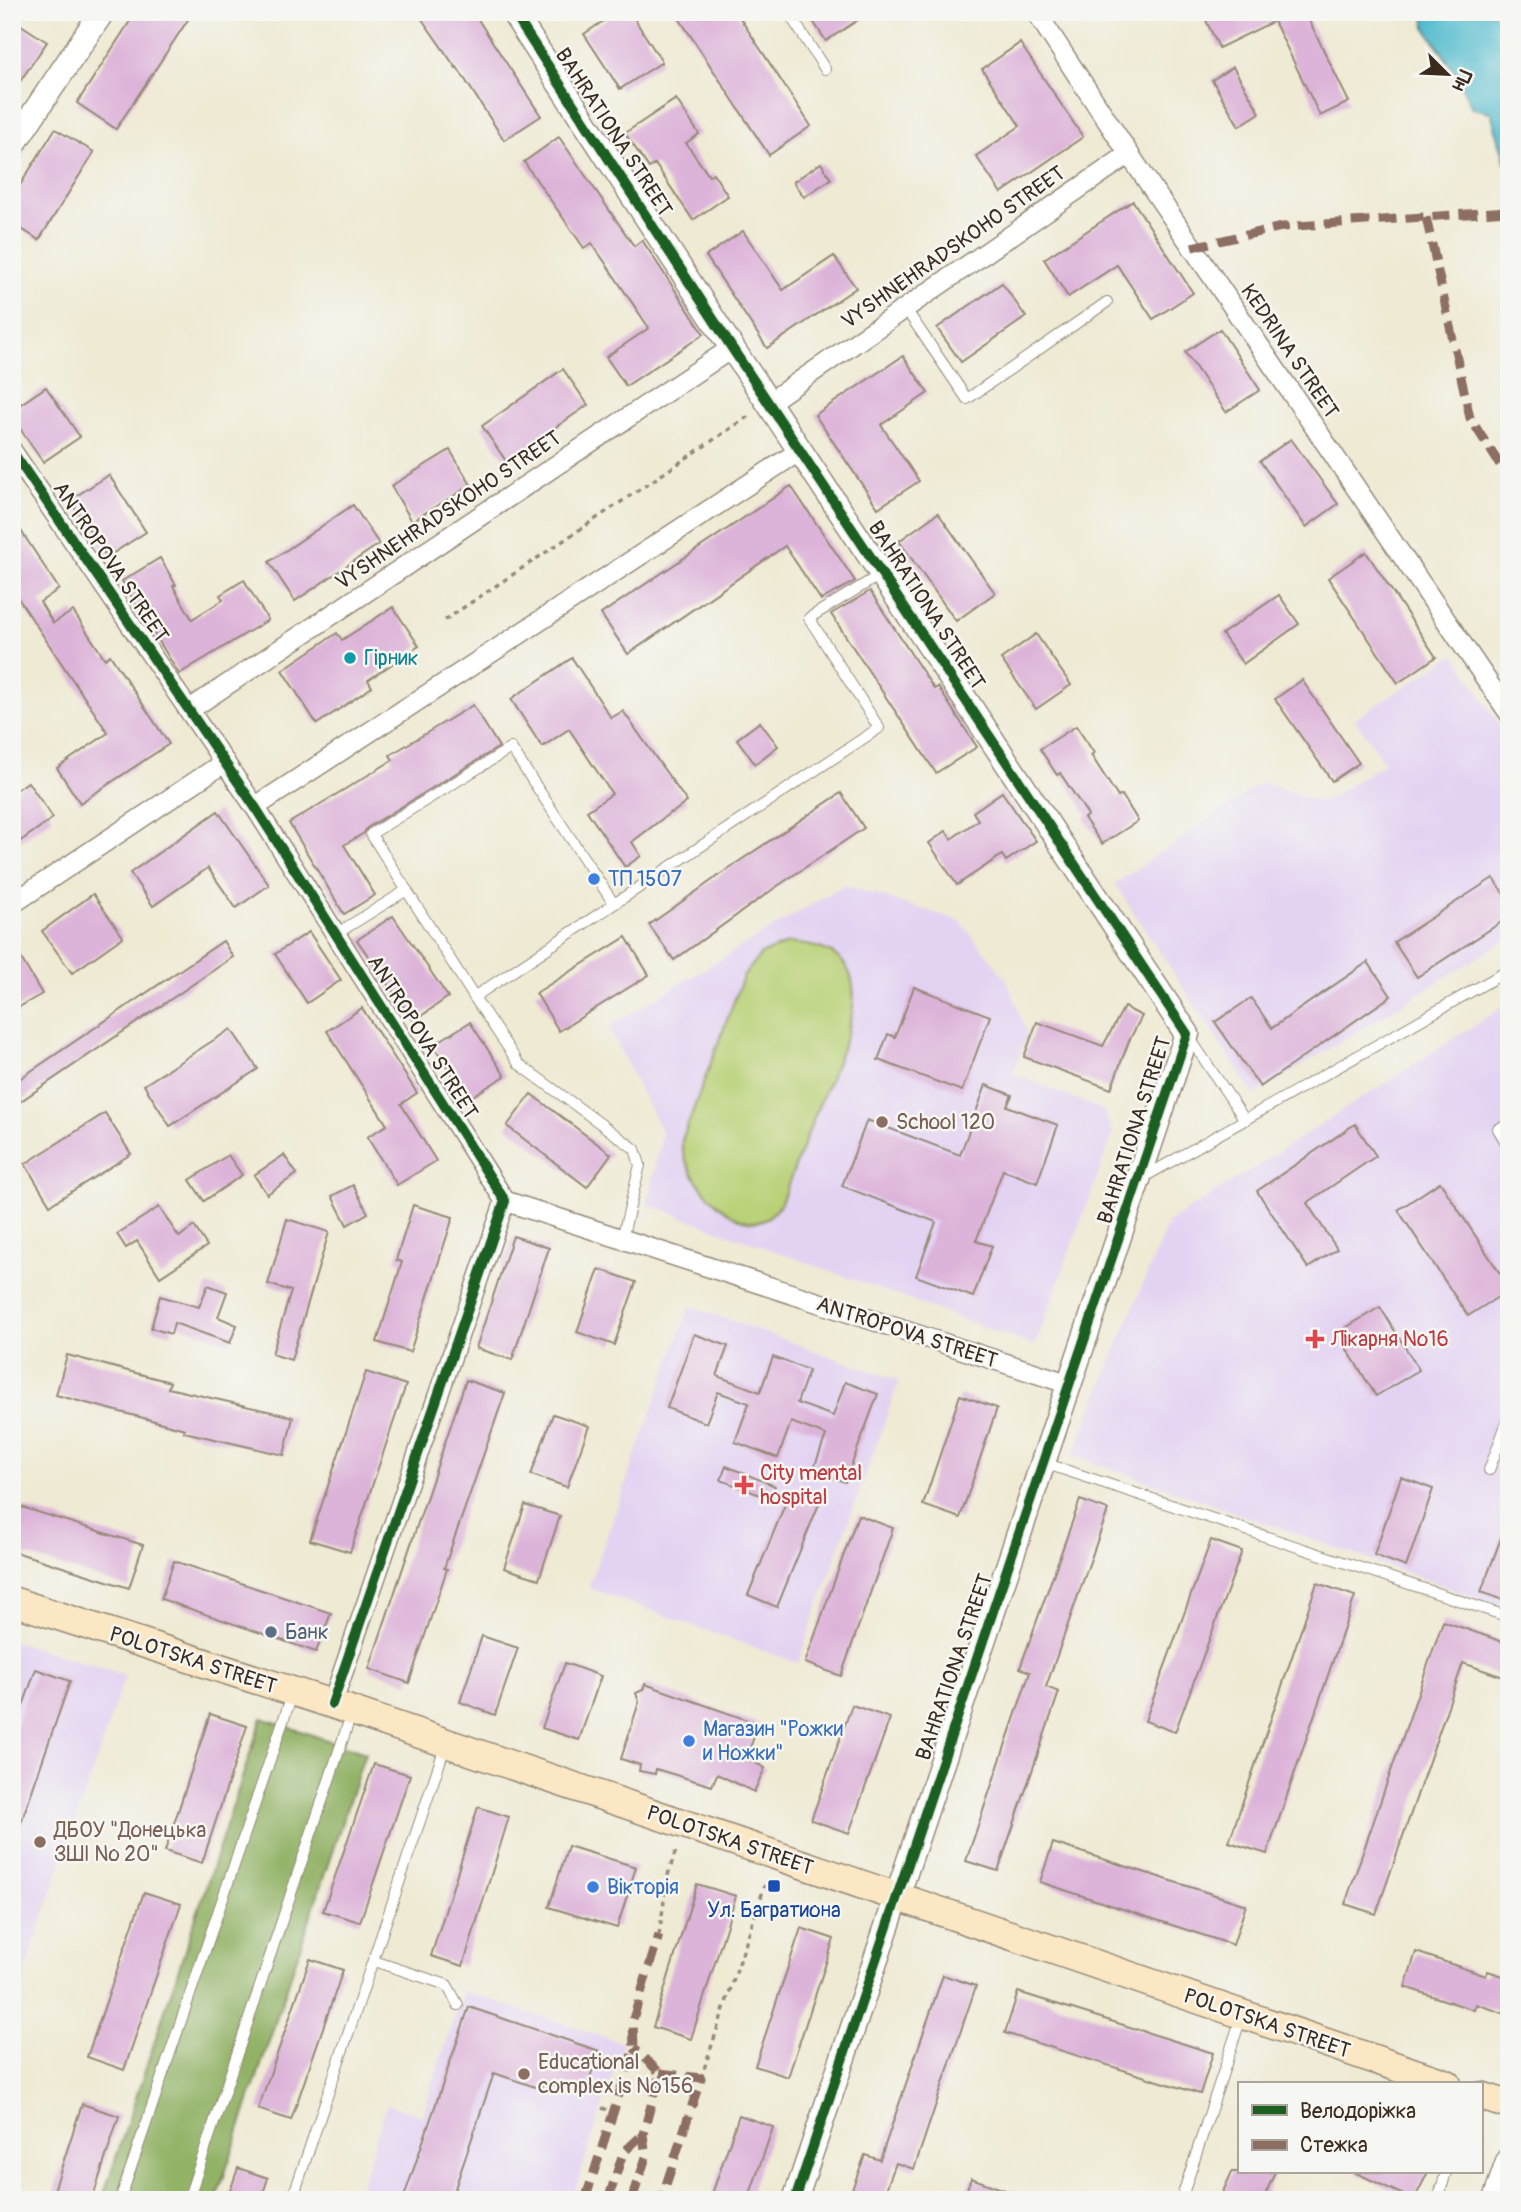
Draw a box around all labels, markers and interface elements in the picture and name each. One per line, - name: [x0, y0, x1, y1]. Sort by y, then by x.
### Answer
- north arrow: [1412, 38, 1482, 108]
- street label: BAHRATIONA STREET: [549, 43, 678, 222]
- text: Пн: [1446, 66, 1477, 95]
- street label: VYSHNEHRADSKOHO STREET: [836, 160, 1071, 335]
- street label: KEDRINA STREET: [1235, 279, 1345, 424]
- street label: VYSHNEHRADSKOHO STREET: [330, 424, 567, 596]
- street label: ANTROPOVA STREET: [47, 477, 175, 648]
- street label: BAHRATIONA STREET: [862, 516, 991, 695]
- place label: Гірник: [364, 645, 419, 672]
- marker: Гірник: [342, 650, 358, 666]
- place label: ТП 1507: [608, 866, 682, 893]
- marker: ТП 1507: [586, 871, 602, 887]
- street label: ANTROPOVA STREET: [361, 950, 484, 1125]
- street label: BAHRATIONA STREET: [1091, 1033, 1178, 1227]
- place label: School 120: [896, 1109, 995, 1136]
- marker: School 120: [874, 1114, 890, 1130]
- street label: ANTROPOVA STREET: [813, 1290, 1001, 1375]
- place label: Лікарня №16: [1330, 1326, 1449, 1353]
- marker: Лікарня №16: [1305, 1329, 1325, 1349]
- place label: City mental hospital: [760, 1460, 862, 1511]
- marker: City mental hospital: [734, 1475, 754, 1495]
- street label: BAHRATIONA STREET: [910, 1570, 999, 1764]
- place label: Банк: [285, 1619, 329, 1646]
- street label: POLOTSKA STREET: [106, 1621, 280, 1700]
- marker: Банк: [263, 1624, 279, 1640]
- place label: Магазин "Рожки и Ножки": [703, 1716, 843, 1767]
- marker: Магазин "Рожки и Ножки": [681, 1733, 697, 1749]
- street label: POLOTSKA STREET: [643, 1799, 817, 1882]
- place label: ДБОУ "Донецька ЗШІ № 20": [53, 1817, 206, 1868]
- marker: ДБОУ "Донецька ЗШІ № 20": [32, 1834, 48, 1850]
- place label: Вікторія: [607, 1874, 679, 1901]
- marker: Ул. Багратиона: [766, 1878, 782, 1894]
- marker: Вікторія: [585, 1879, 601, 1895]
- place label: Ул. Багратиона: [707, 1897, 841, 1924]
- street label: POLOTSKA STREET: [1180, 1982, 1354, 2065]
- place label: Educational complex is №156: [538, 2049, 693, 2100]
- marker: Educational complex is №156: [516, 2066, 532, 2082]
- legend: [1238, 2082, 1482, 2174]
- text: Велодоріжка: [1300, 2098, 1416, 2125]
- text: Стежка: [1300, 2132, 1368, 2159]

